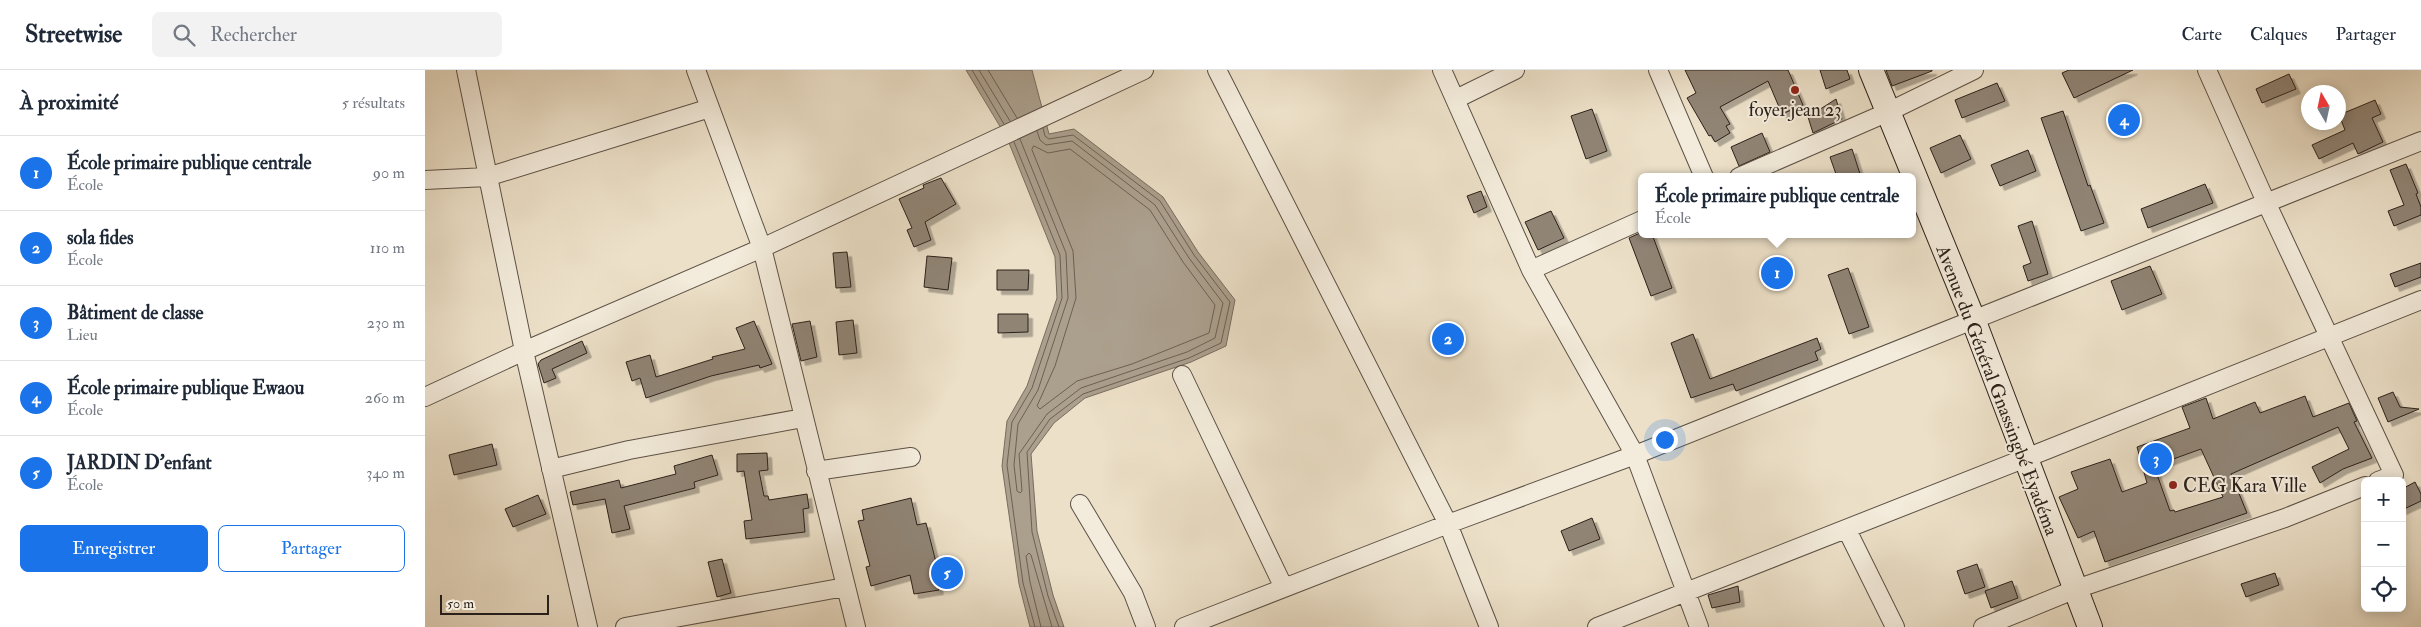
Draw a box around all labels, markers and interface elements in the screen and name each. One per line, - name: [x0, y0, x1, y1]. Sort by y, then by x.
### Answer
- search box: [152, 12, 502, 57]
- text: Streetwise: [25, 19, 122, 50]
- icon: search: [170, 21, 198, 49]
- text: Rechercher: [210, 23, 297, 47]
- text: Carte: [2181, 23, 2222, 46]
- text: Calques: [2250, 23, 2307, 46]
- text: Partager: [2335, 23, 2396, 46]
- marker: foyer jean 23: [1789, 84, 1801, 96]
- north arrow: [2301, 85, 2346, 130]
- text: À proximité: [20, 89, 118, 116]
- text: 5 résultats: [342, 93, 405, 113]
- place label: foyer jean 23: [1748, 98, 1842, 122]
- pin: 4: [2108, 101, 2140, 139]
- text: École primaire publique centrale: [67, 151, 311, 175]
- text: 1: [33, 163, 39, 183]
- text: 90 m: [373, 163, 405, 183]
- popup: [1638, 173, 1916, 238]
- text: École: [67, 175, 103, 195]
- text: École primaire publique centrale: [1655, 184, 1899, 208]
- text: École: [1655, 208, 1691, 228]
- text: sola fides: [67, 226, 134, 250]
- text: 2: [32, 238, 40, 258]
- text: 110 m: [370, 238, 405, 258]
- street label: Avenue du Général Gnassingbé Eyadéma: [1930, 241, 2064, 539]
- text: École: [67, 250, 103, 270]
- pin: 1: [1761, 254, 1793, 292]
- text: Bâtiment de classe: [67, 301, 204, 325]
- text: 3: [33, 313, 39, 333]
- text: 230 m: [367, 313, 405, 333]
- pin: 2: [1432, 320, 1464, 358]
- text: Lieu: [67, 325, 98, 345]
- text: École primaire publique Ewaou: [67, 376, 304, 400]
- text: 4: [32, 388, 40, 408]
- text: 260 m: [365, 388, 405, 408]
- text: École: [67, 400, 103, 420]
- your location: [1652, 427, 1678, 453]
- pin: 3: [2140, 440, 2172, 478]
- text: JARDIN D'enfant: [67, 451, 212, 475]
- text: 5: [32, 463, 40, 483]
- text: 340 m: [366, 463, 405, 483]
- place label: CEG Kara Ville: [2183, 474, 2307, 498]
- text: École: [67, 475, 103, 495]
- map controls: [2361, 477, 2406, 612]
- button: +: [2361, 477, 2406, 522]
- marker: CEG Kara Ville: [2167, 479, 2179, 491]
- button: −: [2361, 522, 2406, 567]
- button: Enregistrer: [20, 525, 208, 572]
- button: Partager: [218, 525, 405, 572]
- pin: 5: [931, 554, 963, 592]
- button: locate: [2361, 567, 2406, 612]
- scale bar: [440, 592, 549, 615]
- text: 50 m: [447, 595, 474, 612]

